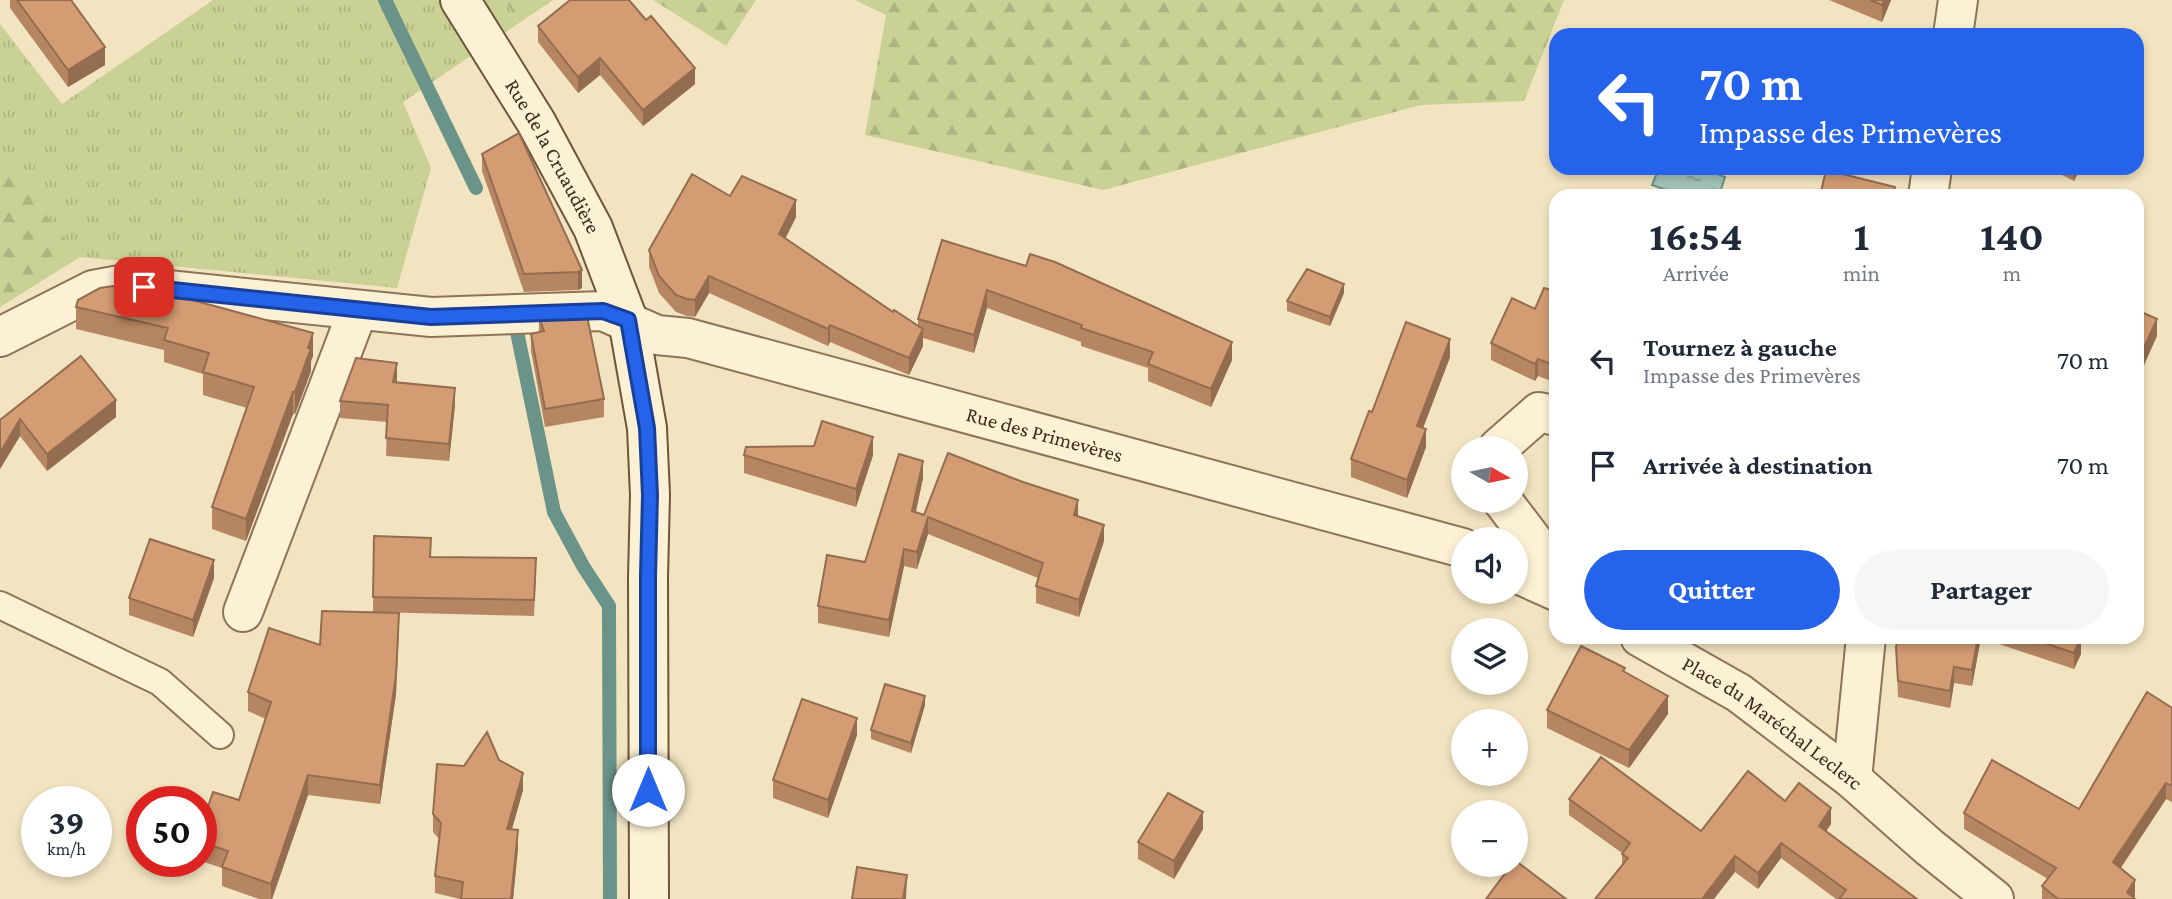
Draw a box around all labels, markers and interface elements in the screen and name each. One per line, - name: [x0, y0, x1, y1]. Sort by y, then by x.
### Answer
- icon: left: [1584, 56, 1675, 147]
- text: 70 m: [1699, 56, 1803, 111]
- street label: Rue de la Cruaudière: [500, 75, 606, 238]
- text: Impasse des Primevères: [1699, 114, 2002, 150]
- text: 16:54: [1649, 212, 1743, 259]
- text: 1: [1853, 212, 1869, 259]
- text: 140: [1980, 212, 2044, 259]
- pin: [114, 257, 174, 317]
- text: Arrivée: [1663, 260, 1729, 286]
- text: min: [1843, 260, 1880, 286]
- text: m: [2003, 260, 2021, 286]
- icon: arrive: [125, 268, 163, 306]
- text: Tournez à gauche: [1643, 333, 1837, 362]
- icon: left: [1584, 342, 1622, 380]
- text: 70 m: [2057, 346, 2109, 375]
- text: Impasse des Primevères: [1643, 362, 1861, 388]
- street label: Rue des Primevères: [964, 402, 1125, 467]
- north arrow: [1451, 436, 1528, 513]
- map controls: [1451, 436, 1528, 877]
- icon: arrive: [1584, 447, 1622, 485]
- text: Arrivée à destination: [1643, 451, 1873, 480]
- text: 70 m: [2057, 451, 2109, 480]
- button: sound: [1451, 527, 1528, 604]
- button: Quitter: [1584, 550, 1840, 630]
- button: Partager: [1854, 550, 2109, 630]
- button: layers: [1451, 618, 1528, 695]
- street label: Place du Maréchal Leclerc: [1678, 651, 1868, 795]
- button: +: [1451, 709, 1528, 786]
- position arrow: [611, 753, 685, 827]
- speed limit sign: 50: [126, 786, 217, 877]
- button: −: [1451, 800, 1528, 877]
- text: 39: [48, 803, 85, 842]
- text: km/h: [47, 839, 86, 859]

